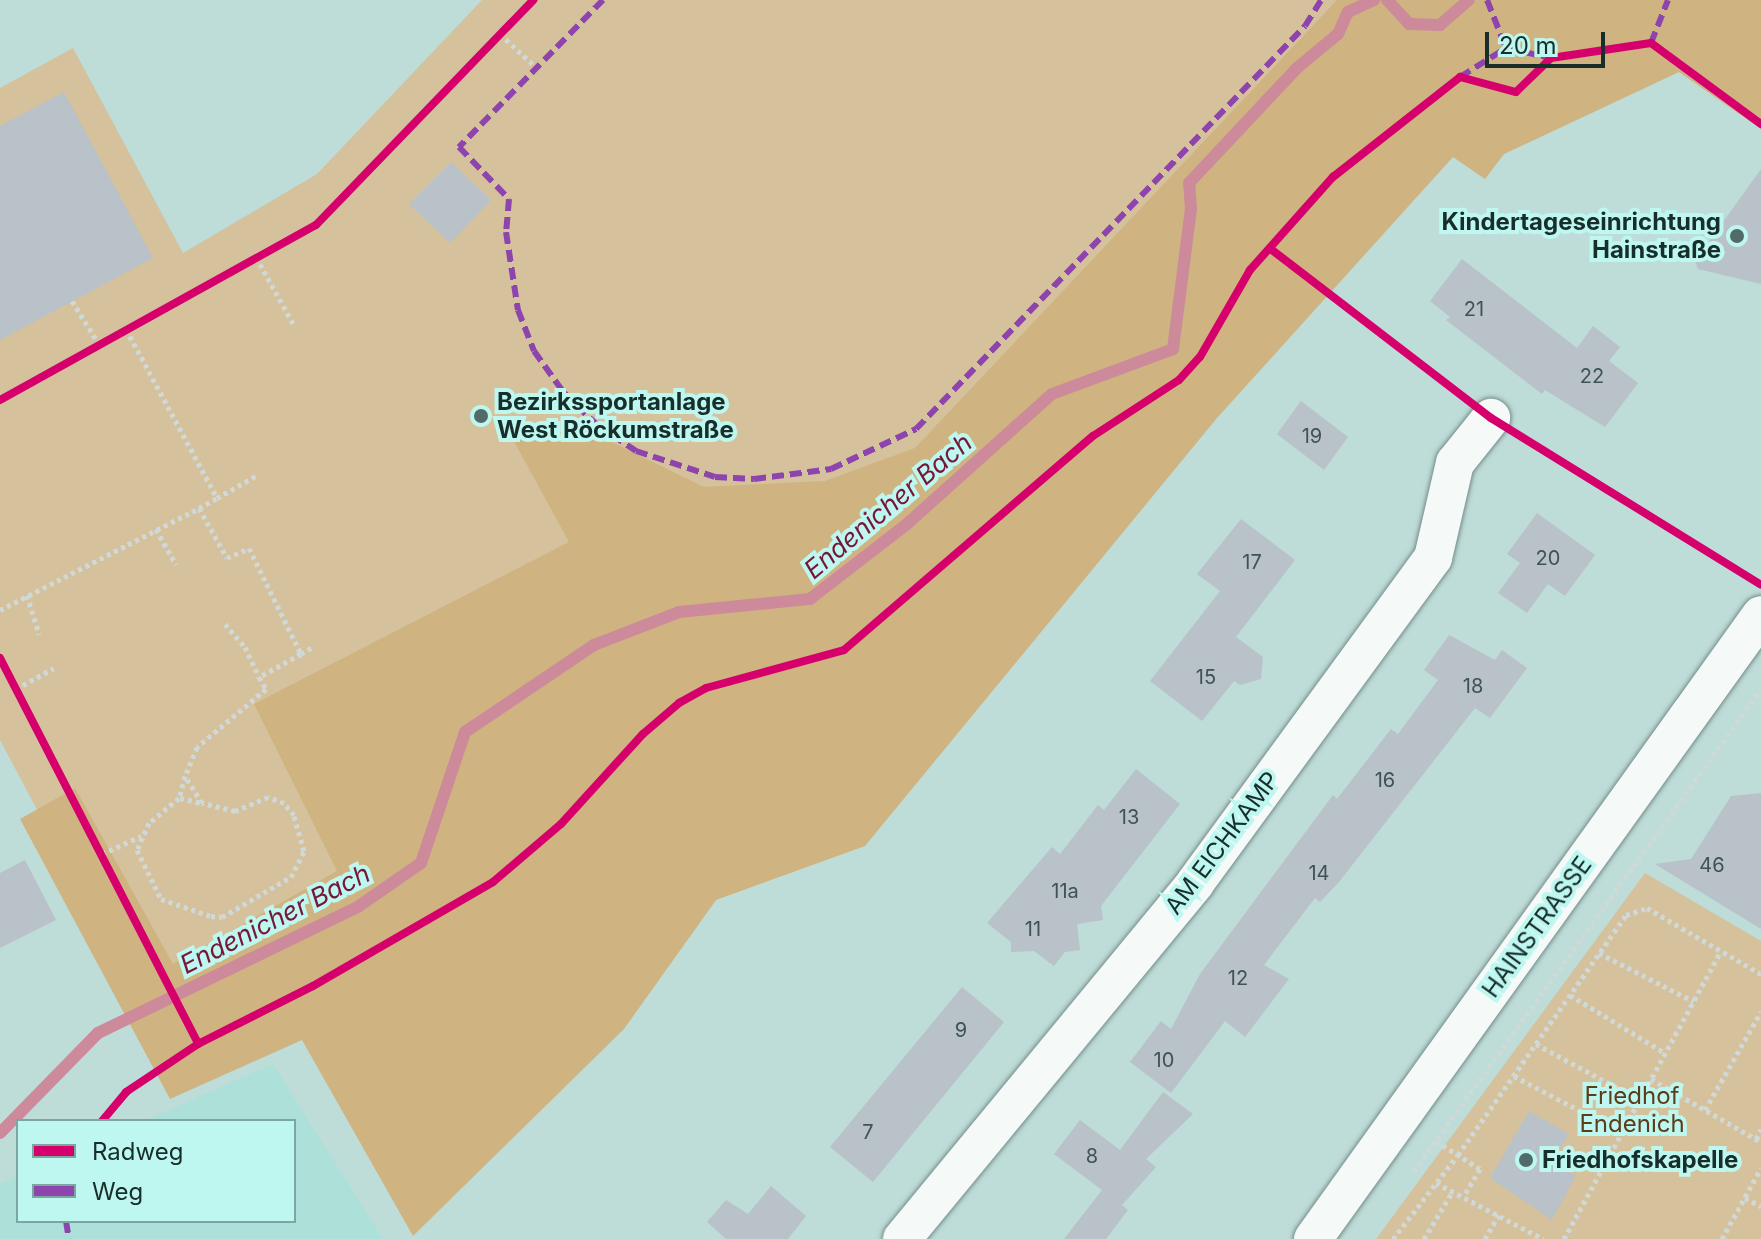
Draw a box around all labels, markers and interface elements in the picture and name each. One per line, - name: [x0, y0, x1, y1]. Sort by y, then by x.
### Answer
- scale bar: [1489, 16, 1609, 66]
- text: 20 m: [1499, 31, 1557, 60]
- place label: Kindertageseinrichtung Hainstraße: [1442, 208, 1721, 264]
- marker: Kindertageseinrichtung Hainstraße: [1728, 227, 1746, 245]
- house number: 21: [1464, 297, 1484, 321]
- house number: 22: [1580, 364, 1604, 388]
- place label: Bezirkssportanlage West Röckumstraße: [497, 388, 734, 444]
- marker: Bezirkssportanlage West Röckumstraße: [472, 407, 490, 425]
- house number: 19: [1302, 424, 1322, 448]
- water label: Endenicher Bach: [798, 427, 978, 585]
- house number: 20: [1536, 546, 1560, 570]
- house number: 17: [1242, 550, 1262, 574]
- house number: 15: [1196, 665, 1216, 689]
- house number: 18: [1463, 674, 1483, 698]
- street label: AM EICHKAMP: [1159, 766, 1285, 920]
- house number: 16: [1375, 768, 1395, 792]
- house number: 13: [1119, 805, 1139, 829]
- street label: HAINSTRASSE: [1476, 851, 1598, 1003]
- house number: 46: [1699, 853, 1725, 877]
- water label: Endenicher Bach: [175, 858, 375, 980]
- house number: 14: [1308, 861, 1330, 885]
- house number: 11a: [1051, 879, 1079, 903]
- house number: 11: [1025, 917, 1041, 941]
- house number: 12: [1228, 966, 1248, 990]
- house number: 9: [955, 1018, 967, 1042]
- house number: 10: [1154, 1048, 1174, 1072]
- park label: Friedhof Endenich: [1579, 1082, 1685, 1138]
- legend: [16, 1119, 296, 1223]
- house number: 7: [862, 1120, 874, 1144]
- text: Radweg: [92, 1137, 183, 1166]
- house number: 8: [1086, 1144, 1098, 1168]
- place label: Friedhofskapelle: [1542, 1146, 1738, 1174]
- marker: Friedhofskapelle: [1517, 1151, 1535, 1169]
- text: Weg: [92, 1177, 143, 1206]

